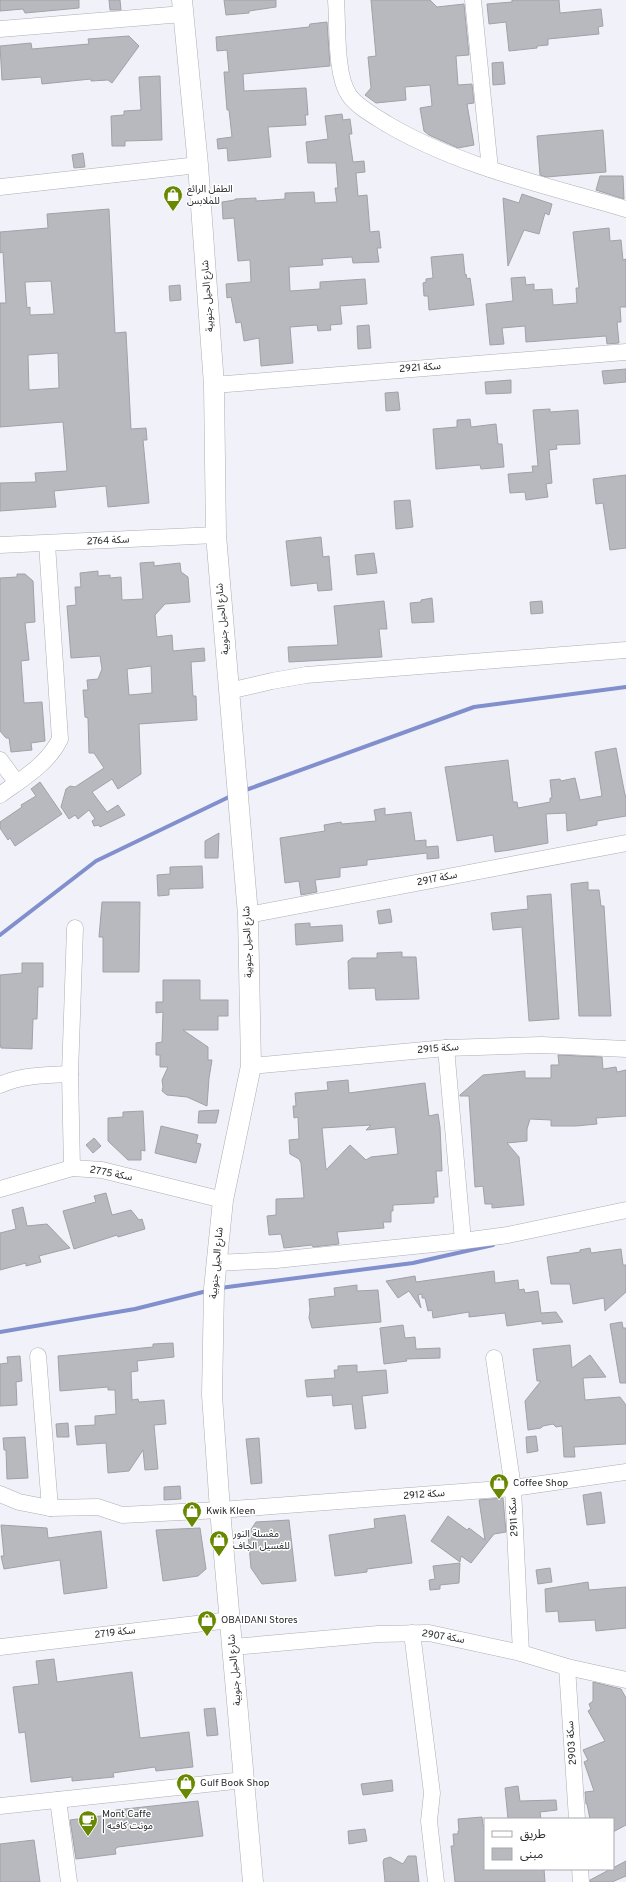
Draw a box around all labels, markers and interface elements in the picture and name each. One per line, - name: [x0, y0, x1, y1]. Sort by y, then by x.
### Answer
- place label: الطفل الرائع للملابس: [187, 183, 233, 208]
- shop icon: الطفل الرائع للملابس: [162, 184, 184, 212]
- street label: شارع الحيل جنوبية: [199, 260, 217, 332]
- street label: سكة 2921: [399, 360, 442, 376]
- street label: سكة 2764: [86, 533, 130, 549]
- street label: شارع الحيل جنوبية: [213, 582, 233, 655]
- street label: سكة 2917: [416, 869, 459, 889]
- street label: شارع الحيل جنوبية: [240, 906, 256, 978]
- street label: سكة 2915: [417, 1041, 460, 1057]
- street label: سكة 2775: [89, 1164, 134, 1185]
- street label: شارع الحيل جنوبية: [207, 1226, 227, 1299]
- shop icon: Coffee Shop: [488, 1472, 510, 1500]
- place label: Coffee Shop: [513, 1477, 568, 1490]
- street label: سكة 2912: [403, 1487, 446, 1503]
- street label: سكة 2911: [506, 1497, 522, 1537]
- shop icon: Kwik Kleen: [181, 1500, 203, 1528]
- place label: Kwik Kleen: [206, 1505, 256, 1518]
- place label: مغسلة النور للغسيل الجاف: [232, 1528, 290, 1553]
- shop icon: مغسلة النور للغسيل الجاف: [208, 1529, 230, 1557]
- shop icon: OBAIDANI Stores: [196, 1609, 218, 1637]
- place label: OBAIDANI Stores: [221, 1614, 298, 1627]
- street label: سكة 2719: [94, 1624, 136, 1642]
- street label: سكة 2907: [421, 1627, 466, 1647]
- street label: شارع الحيل جنوبية: [225, 1633, 245, 1706]
- street label: سكة 2903: [564, 1720, 580, 1766]
- shop icon: Gulf Book Shop: [175, 1772, 197, 1800]
- place label: Gulf Book Shop: [200, 1777, 270, 1790]
- place label: Mont Caffe | مونت كافيه: [102, 1808, 153, 1833]
- cafe icon: Mont Caffe | مونت كافيه: [77, 1809, 99, 1837]
- legend: [484, 1818, 614, 1870]
- text: طريق: [520, 1827, 546, 1843]
- text: مبنى: [520, 1847, 543, 1863]

